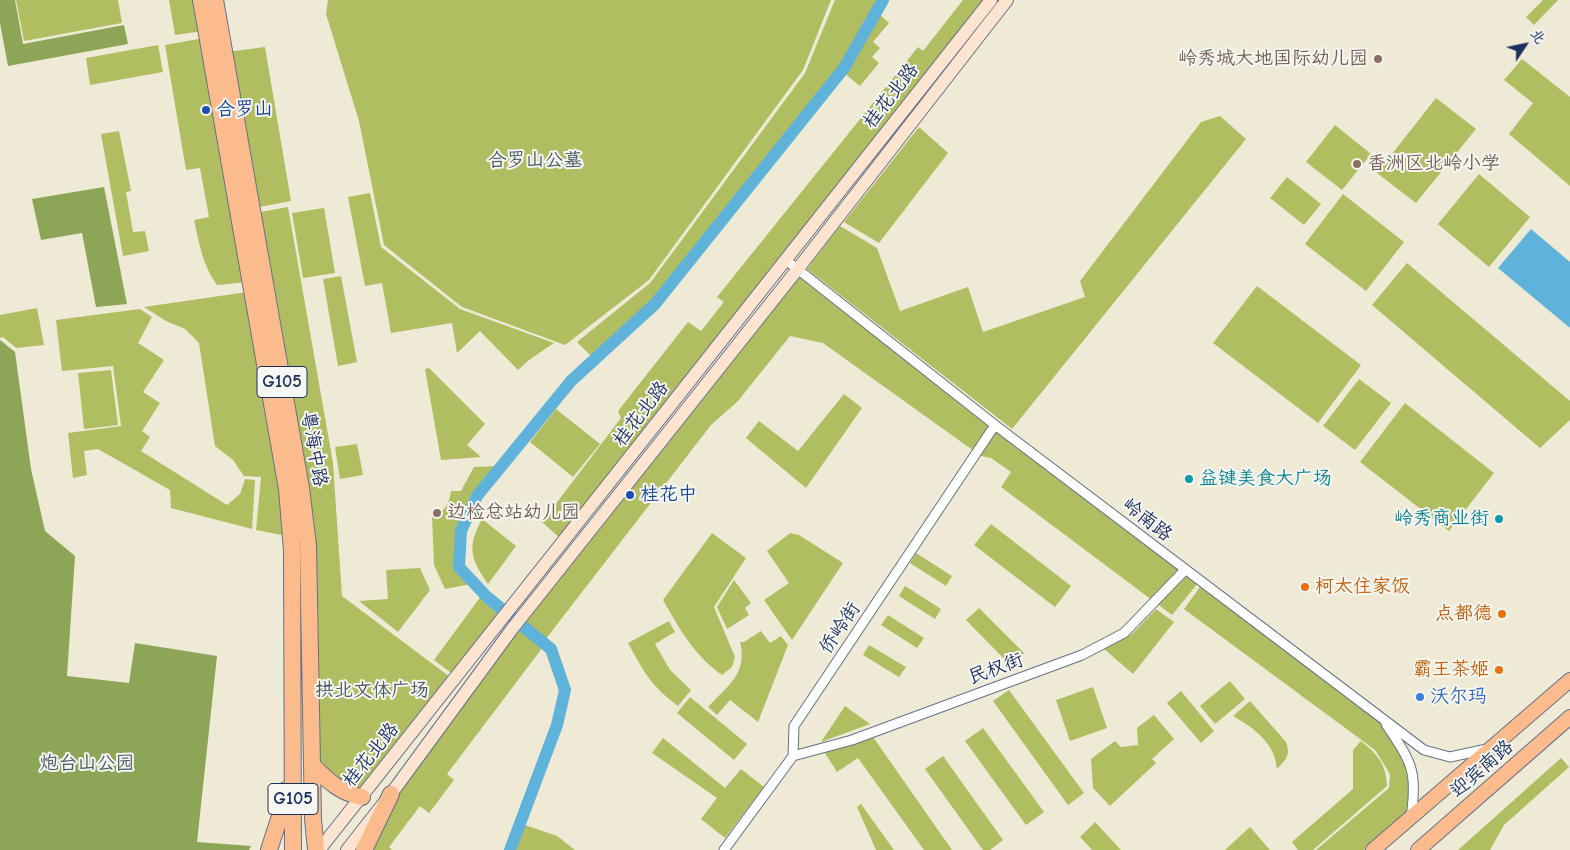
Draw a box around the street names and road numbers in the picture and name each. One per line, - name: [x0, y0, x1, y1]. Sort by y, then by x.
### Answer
- street label: 桂花北路: [859, 59, 923, 133]
- road number: G105: [257, 367, 307, 398]
- street label: 桂花北路: [609, 377, 673, 451]
- street label: 粤海中路: [296, 410, 332, 488]
- street label: 岭南路: [1118, 493, 1176, 547]
- street label: 侨岭街: [815, 598, 865, 658]
- street label: 民权街: [965, 649, 1027, 689]
- street label: 桂花北路: [338, 718, 404, 792]
- street label: 迎宾南路: [1446, 735, 1518, 803]
- road number: G105: [268, 784, 318, 814]

